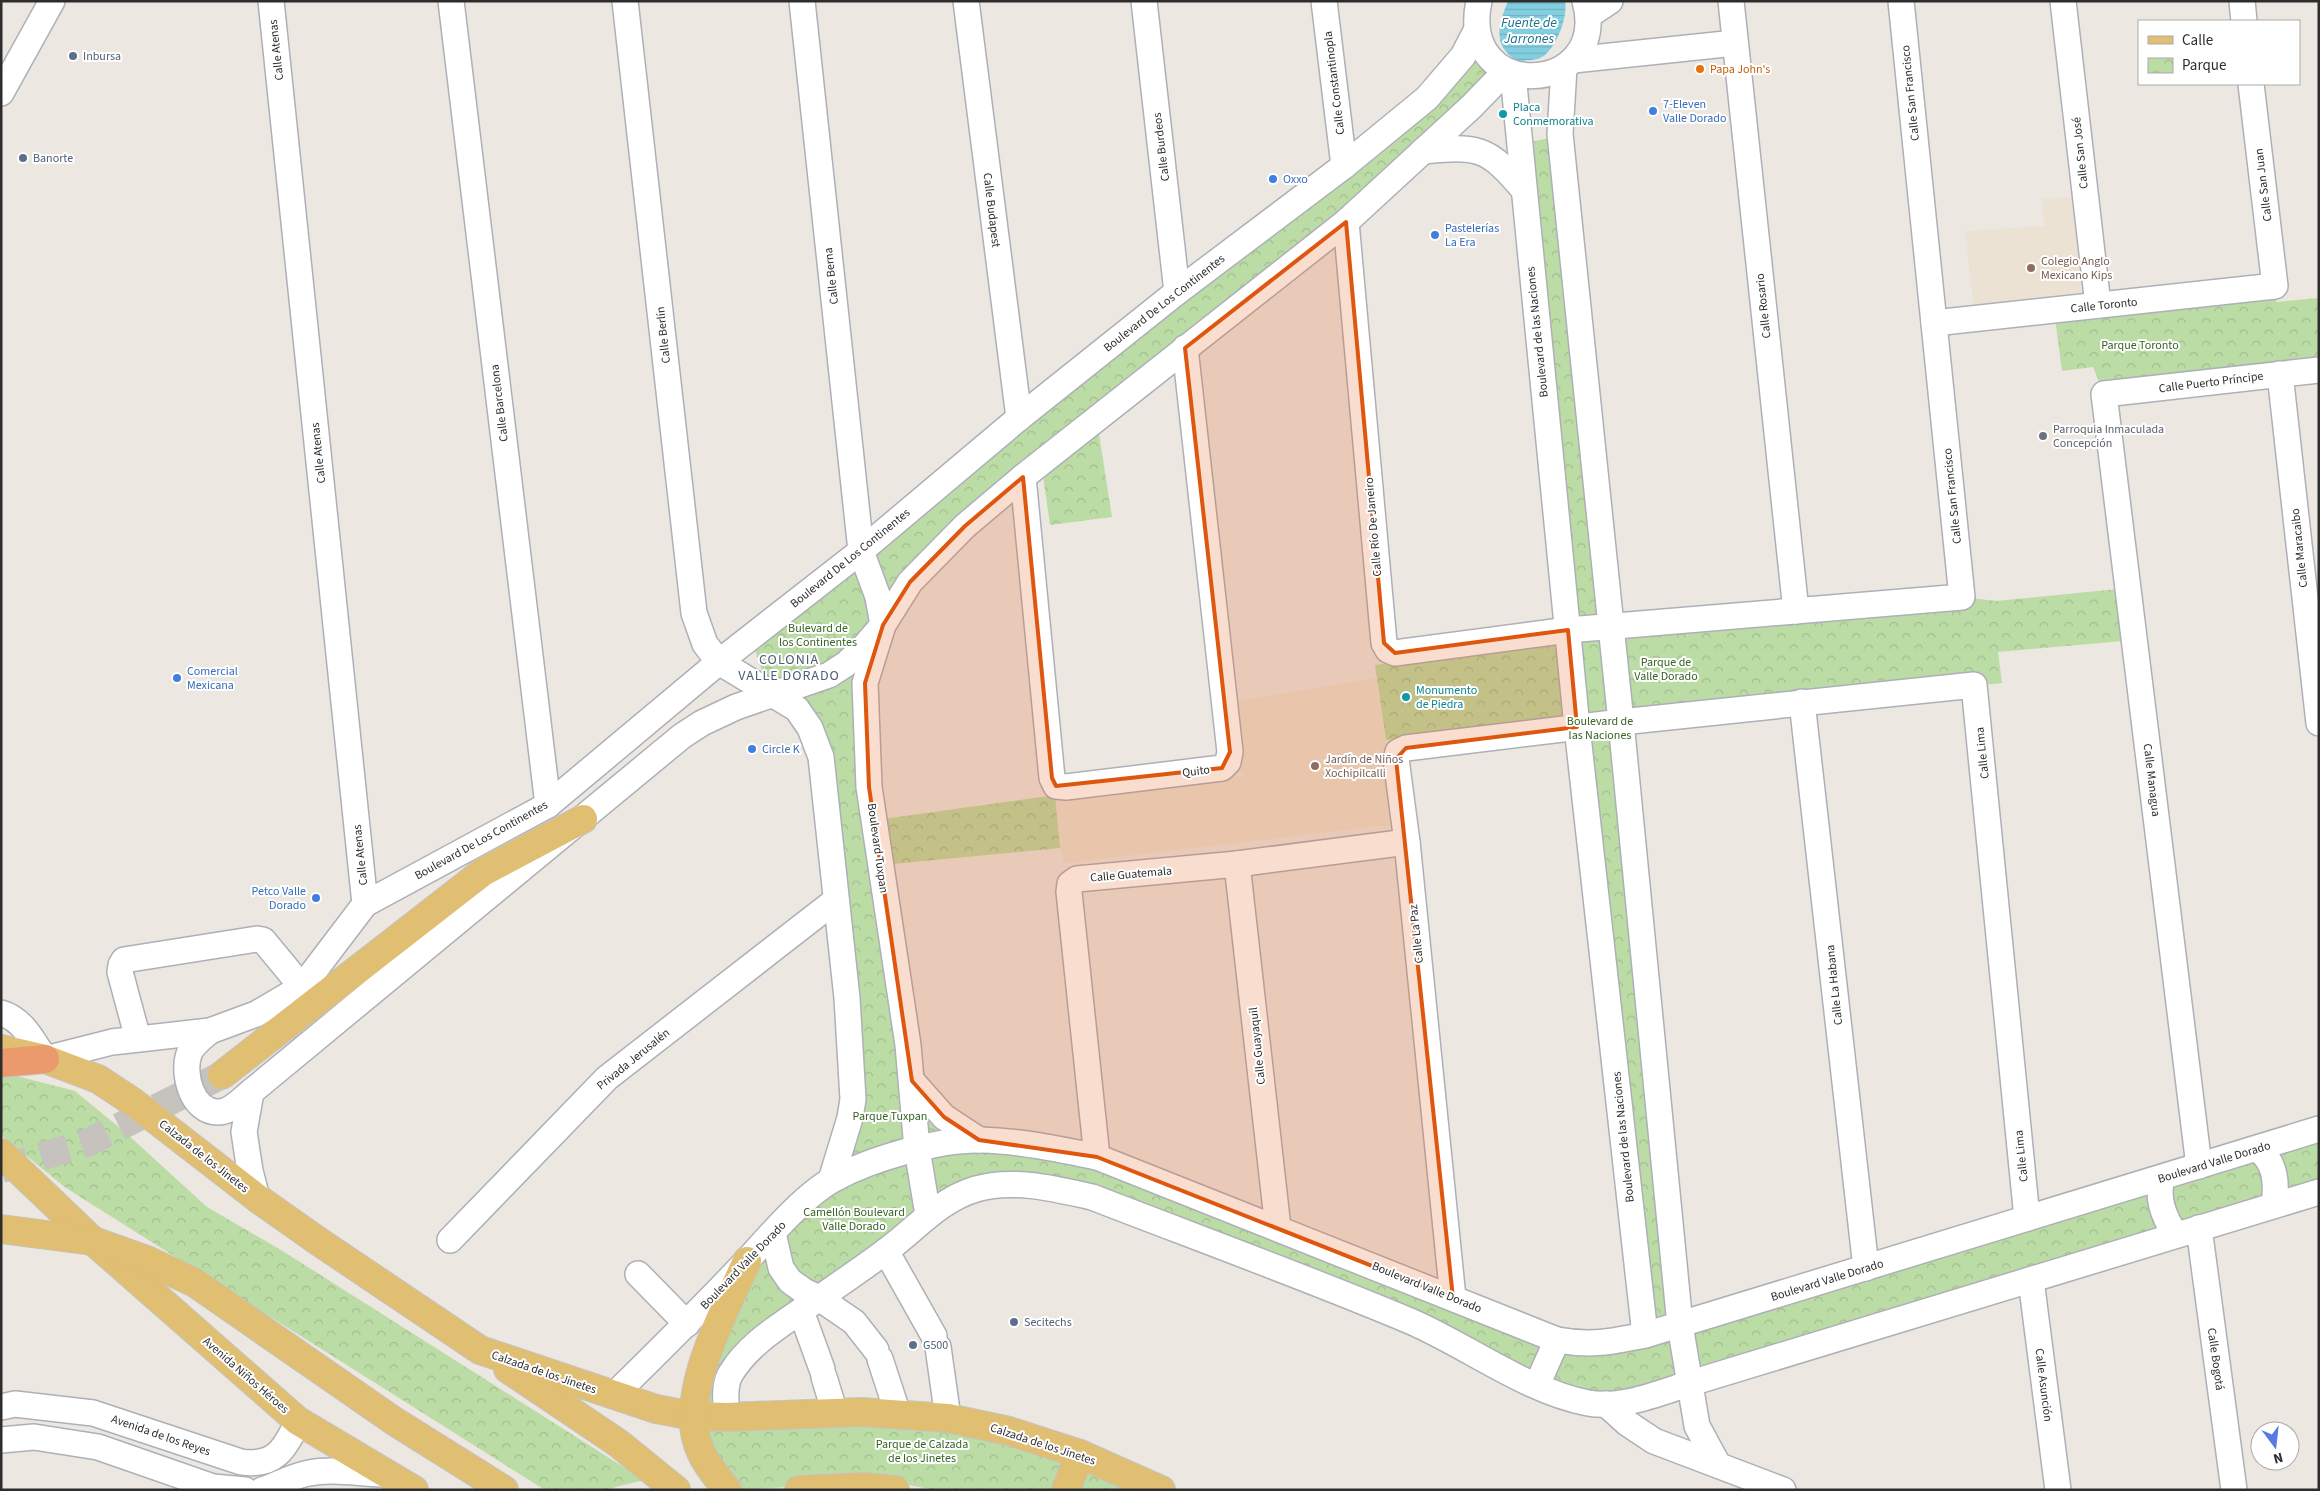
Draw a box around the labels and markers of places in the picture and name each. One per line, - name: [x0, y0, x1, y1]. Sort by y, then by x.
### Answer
- place label: Inbursa: [83, 48, 121, 65]
- marker: Inbursa: [67, 50, 79, 62]
- place label: Papa John's: [1710, 61, 1770, 78]
- marker: Papa John's: [1694, 63, 1706, 75]
- place label: 7-Eleven Valle Dorado: [1663, 96, 1726, 127]
- place label: Placa Conmemorativa: [1513, 99, 1593, 130]
- marker: 7-Eleven Valle Dorado: [1647, 105, 1659, 117]
- marker: Placa Conmemorativa: [1497, 108, 1509, 120]
- place label: Banorte: [33, 150, 73, 167]
- marker: Banorte: [17, 152, 29, 164]
- place label: Oxxo: [1283, 171, 1308, 188]
- marker: Oxxo: [1267, 173, 1279, 185]
- place label: Pastelerías La Era: [1445, 220, 1499, 251]
- marker: Pastelerías La Era: [1429, 229, 1441, 241]
- place label: Colegio Anglo Mexicano Kips: [2041, 253, 2112, 284]
- marker: Colegio Anglo Mexicano Kips: [2025, 262, 2037, 274]
- place label: Parroquia Inmaculada Concepción: [2053, 421, 2164, 452]
- marker: Parroquia Inmaculada Concepción: [2037, 430, 2049, 442]
- place label: Comercial Mexicana: [187, 663, 238, 694]
- marker: Comercial Mexicana: [171, 672, 183, 684]
- place label: Monumento de Piedra: [1416, 682, 1477, 713]
- marker: Monumento de Piedra: [1400, 691, 1412, 703]
- place label: Circle K: [762, 741, 800, 758]
- marker: Circle K: [746, 743, 758, 755]
- place label: Jardín de Niños Xochipilcalli: [1325, 751, 1403, 782]
- marker: Jardín de Niños Xochipilcalli: [1309, 760, 1321, 772]
- place label: Petco Valle Dorado: [252, 883, 306, 914]
- marker: Petco Valle Dorado: [310, 892, 322, 904]
- place label: Secitechs: [1024, 1314, 1072, 1331]
- marker: Secitechs: [1008, 1316, 1020, 1328]
- place label: G500: [923, 1337, 948, 1354]
- marker: G500: [907, 1339, 919, 1351]

